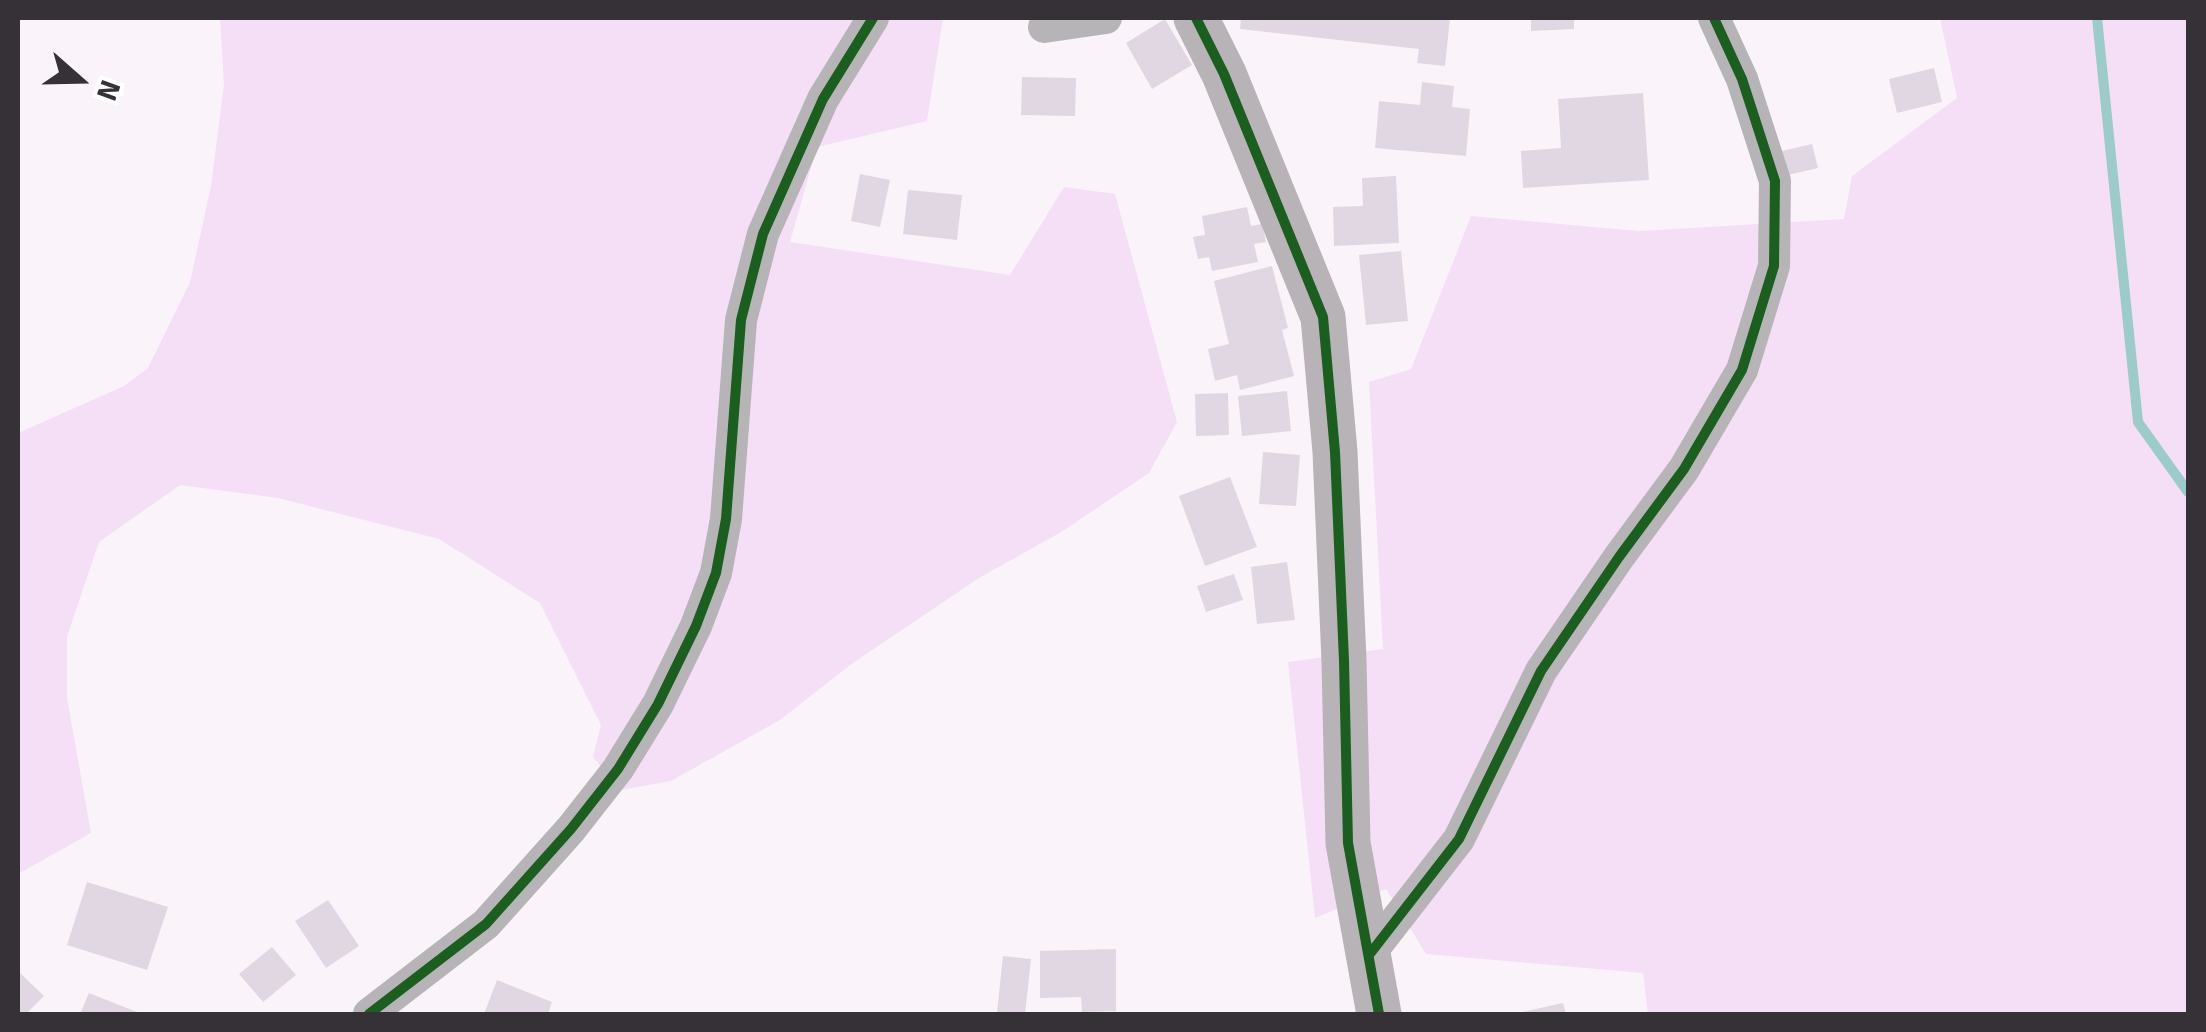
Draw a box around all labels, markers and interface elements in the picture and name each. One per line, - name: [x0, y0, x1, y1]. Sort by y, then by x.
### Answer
- north arrow: [30, 30, 130, 130]
- text: N: [89, 75, 128, 105]

